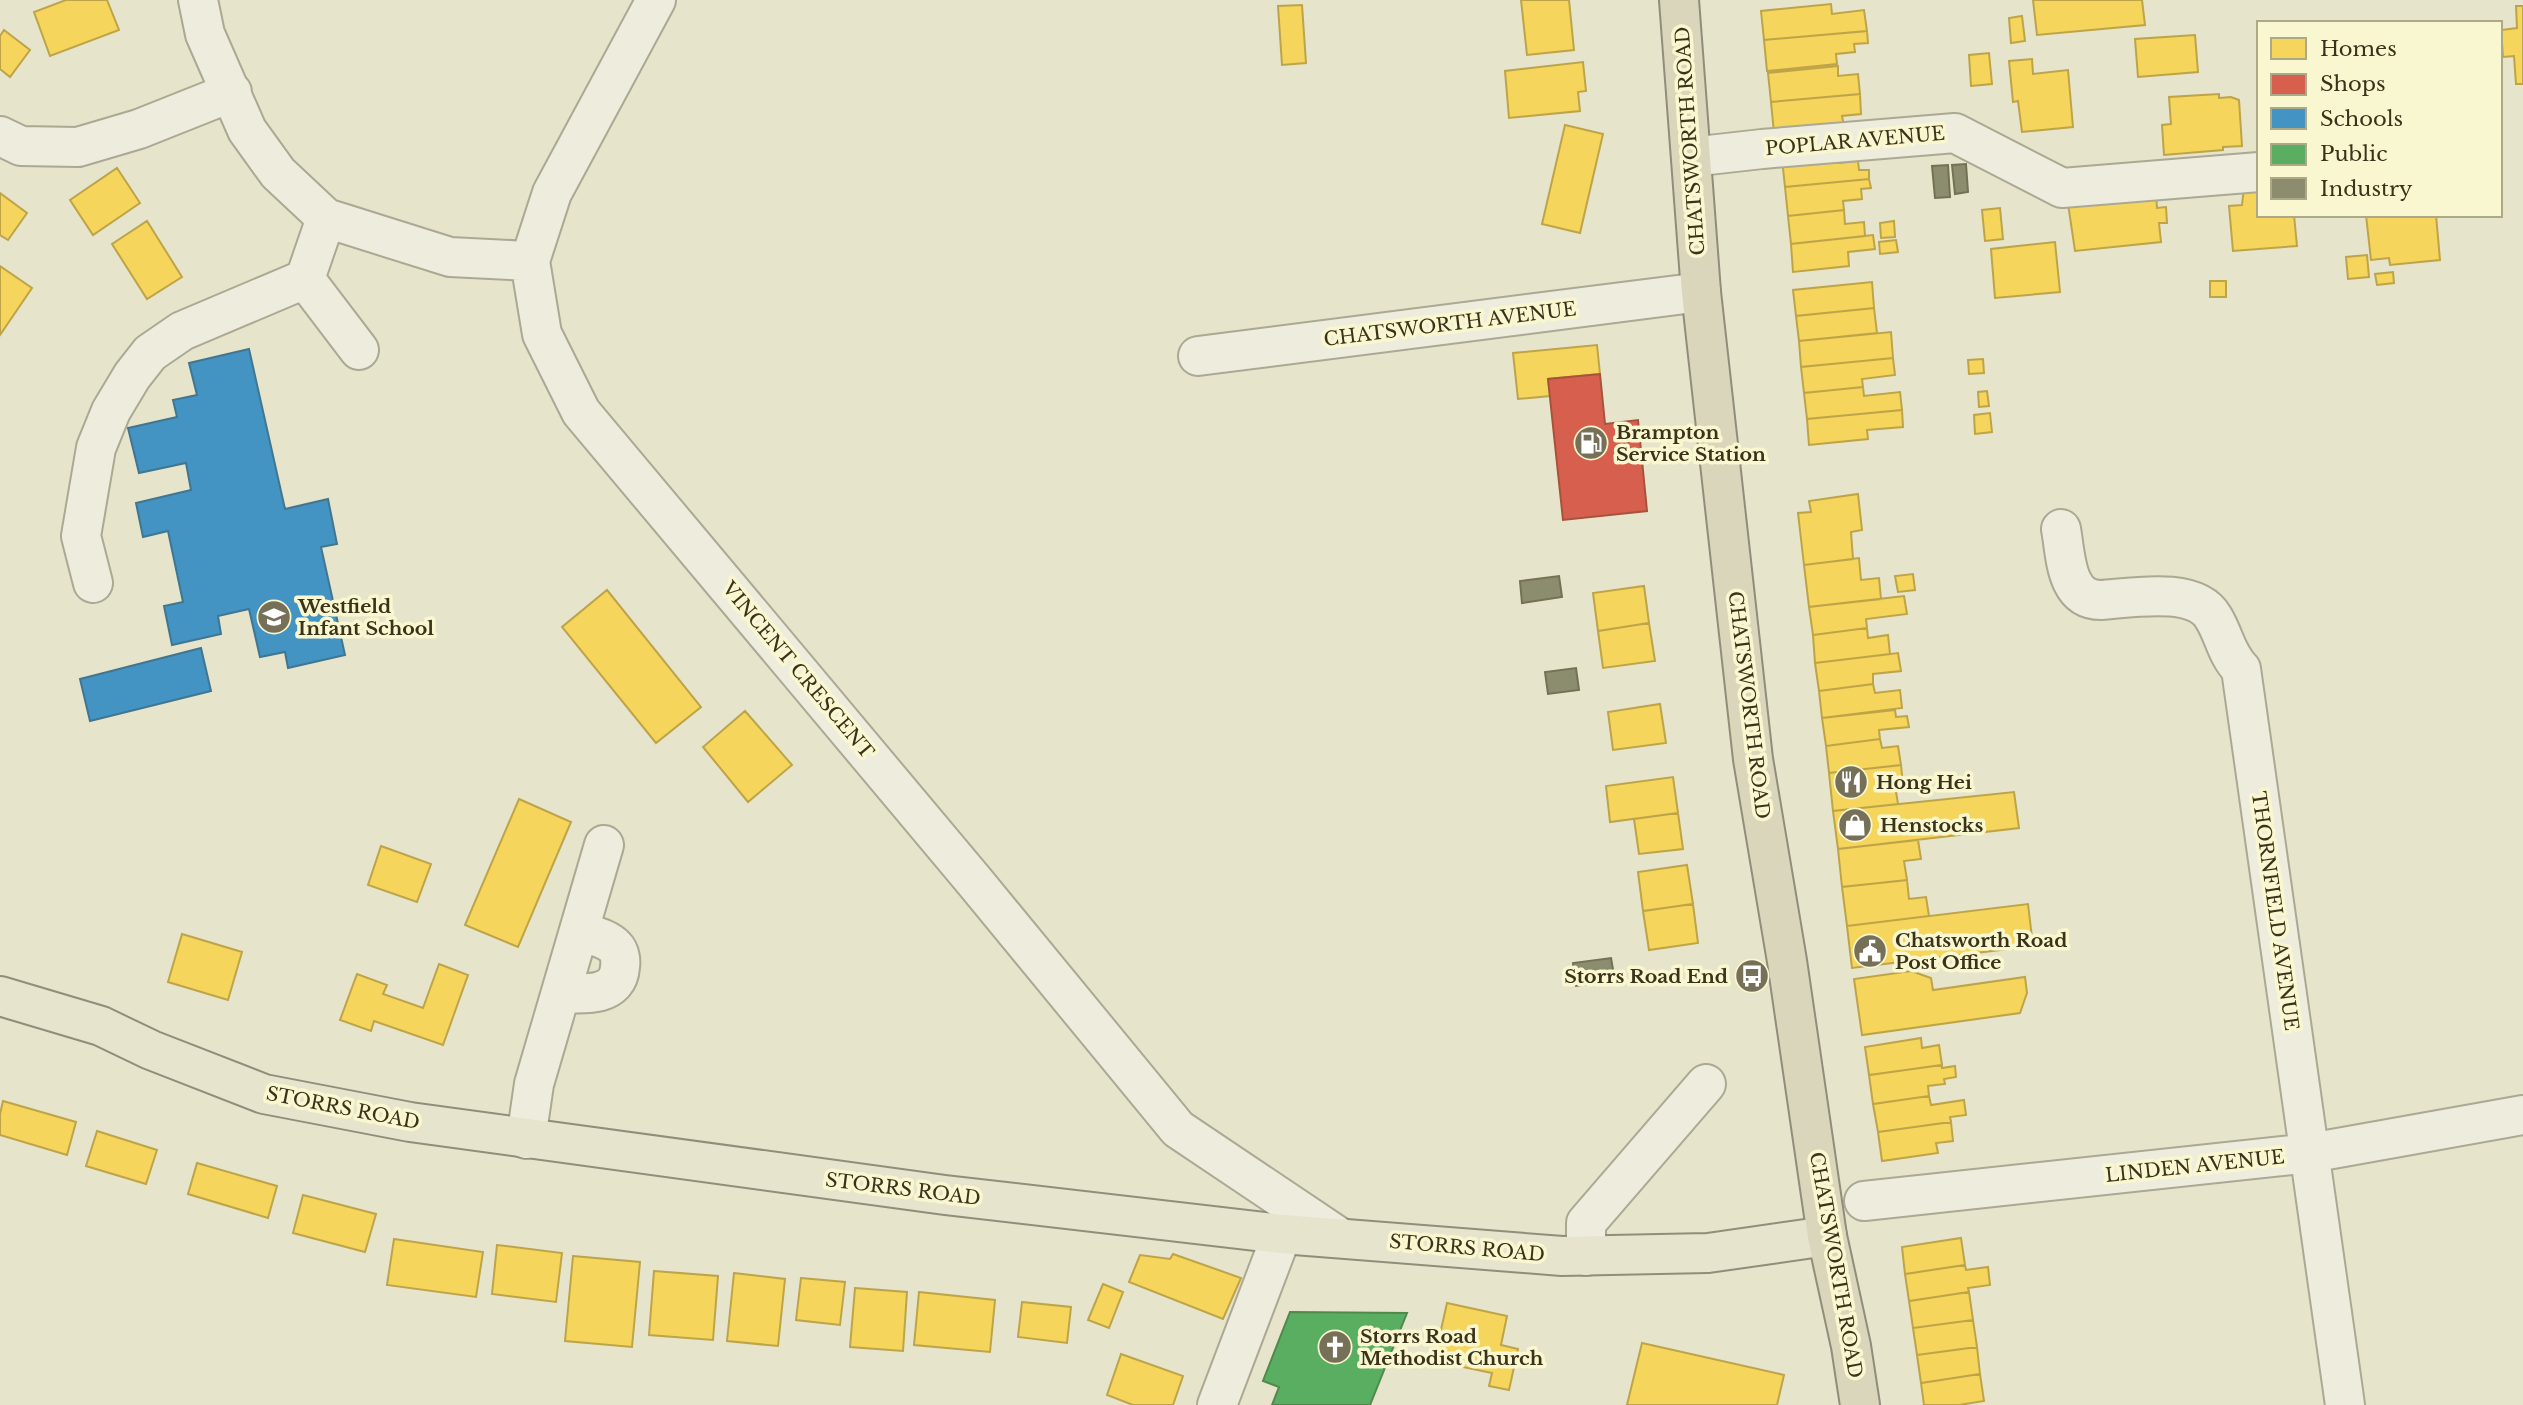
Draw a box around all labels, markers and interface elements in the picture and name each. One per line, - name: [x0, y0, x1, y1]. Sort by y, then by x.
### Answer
- legend: [2257, 21, 2502, 217]
- street label: CHATSWORTH ROAD: [1671, 26, 1709, 256]
- text: Homes: [2320, 36, 2397, 62]
- text: Shops: [2320, 71, 2386, 97]
- text: Schools: [2320, 106, 2403, 132]
- street label: POPLAR AVENUE: [1764, 122, 1946, 160]
- text: Public: [2320, 141, 2387, 167]
- text: Industry: [2320, 176, 2413, 202]
- street label: CHATSWORTH AVENUE: [1322, 297, 1578, 351]
- place label: Brampton Service Station: [1616, 421, 1766, 466]
- fuel station icon: Brampton Service Station: [1572, 424, 1610, 462]
- street label: VINCENT CRESCENT: [717, 576, 879, 763]
- street label: CHATSWORTH ROAD: [1724, 590, 1774, 820]
- place label: Westfield Infant School: [297, 595, 434, 640]
- school or university icon: Westfield Infant School: [255, 598, 293, 636]
- restaurant icon: Hong Hei: [1832, 763, 1870, 801]
- place label: Hong Hei: [1876, 771, 1972, 794]
- street label: THORNFIELD AVENUE: [2247, 790, 2303, 1032]
- shop icon: Henstocks: [1836, 806, 1874, 844]
- place label: Henstocks: [1880, 814, 1983, 837]
- place label: Chatsworth Road Post Office: [1895, 929, 2067, 974]
- public building icon: Chatsworth Road Post Office: [1851, 932, 1889, 970]
- bus stop icon: Storrs Road End: [1733, 957, 1771, 995]
- place label: Storrs Road End: [1564, 965, 1728, 988]
- street label: STORRS ROAD: [264, 1082, 422, 1134]
- street label: LINDEN AVENUE: [2104, 1145, 2286, 1187]
- street label: CHATSWORTH ROAD: [1805, 1150, 1867, 1380]
- street label: STORRS ROAD: [824, 1168, 982, 1210]
- street label: STORRS ROAD: [1388, 1230, 1546, 1266]
- place label: Storrs Road Methodist Church: [1360, 1325, 1544, 1370]
- church icon: Storrs Road Methodist Church: [1316, 1328, 1354, 1366]

